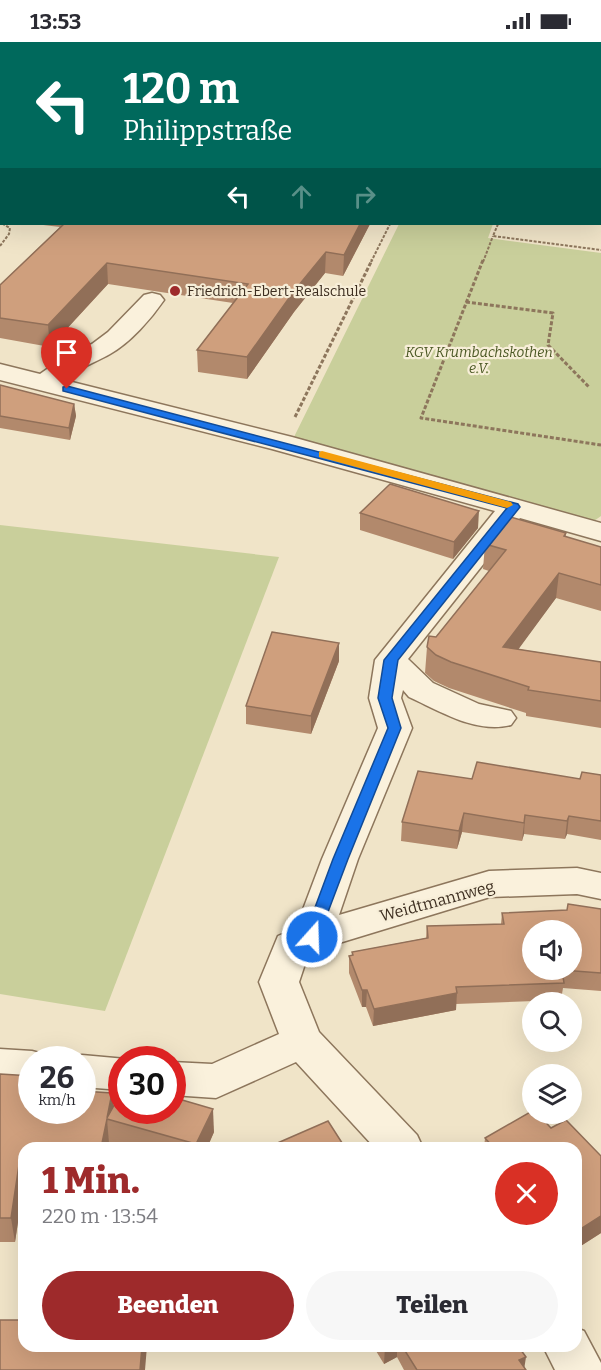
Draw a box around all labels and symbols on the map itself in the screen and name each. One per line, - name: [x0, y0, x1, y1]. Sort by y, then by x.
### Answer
- place label: Friedrich-Ebert-Realschule: [187, 283, 366, 300]
- marker: Friedrich-Ebert-Realschule: [168, 284, 182, 298]
- pin: [41, 327, 92, 389]
- park label: KGV Krumbachskothen e.V.: [405, 344, 553, 377]
- street label: Weidtmannweg: [378, 877, 497, 925]
- position arrow: [280, 905, 344, 969]
- speed limit sign: 30: [108, 1046, 186, 1124]

